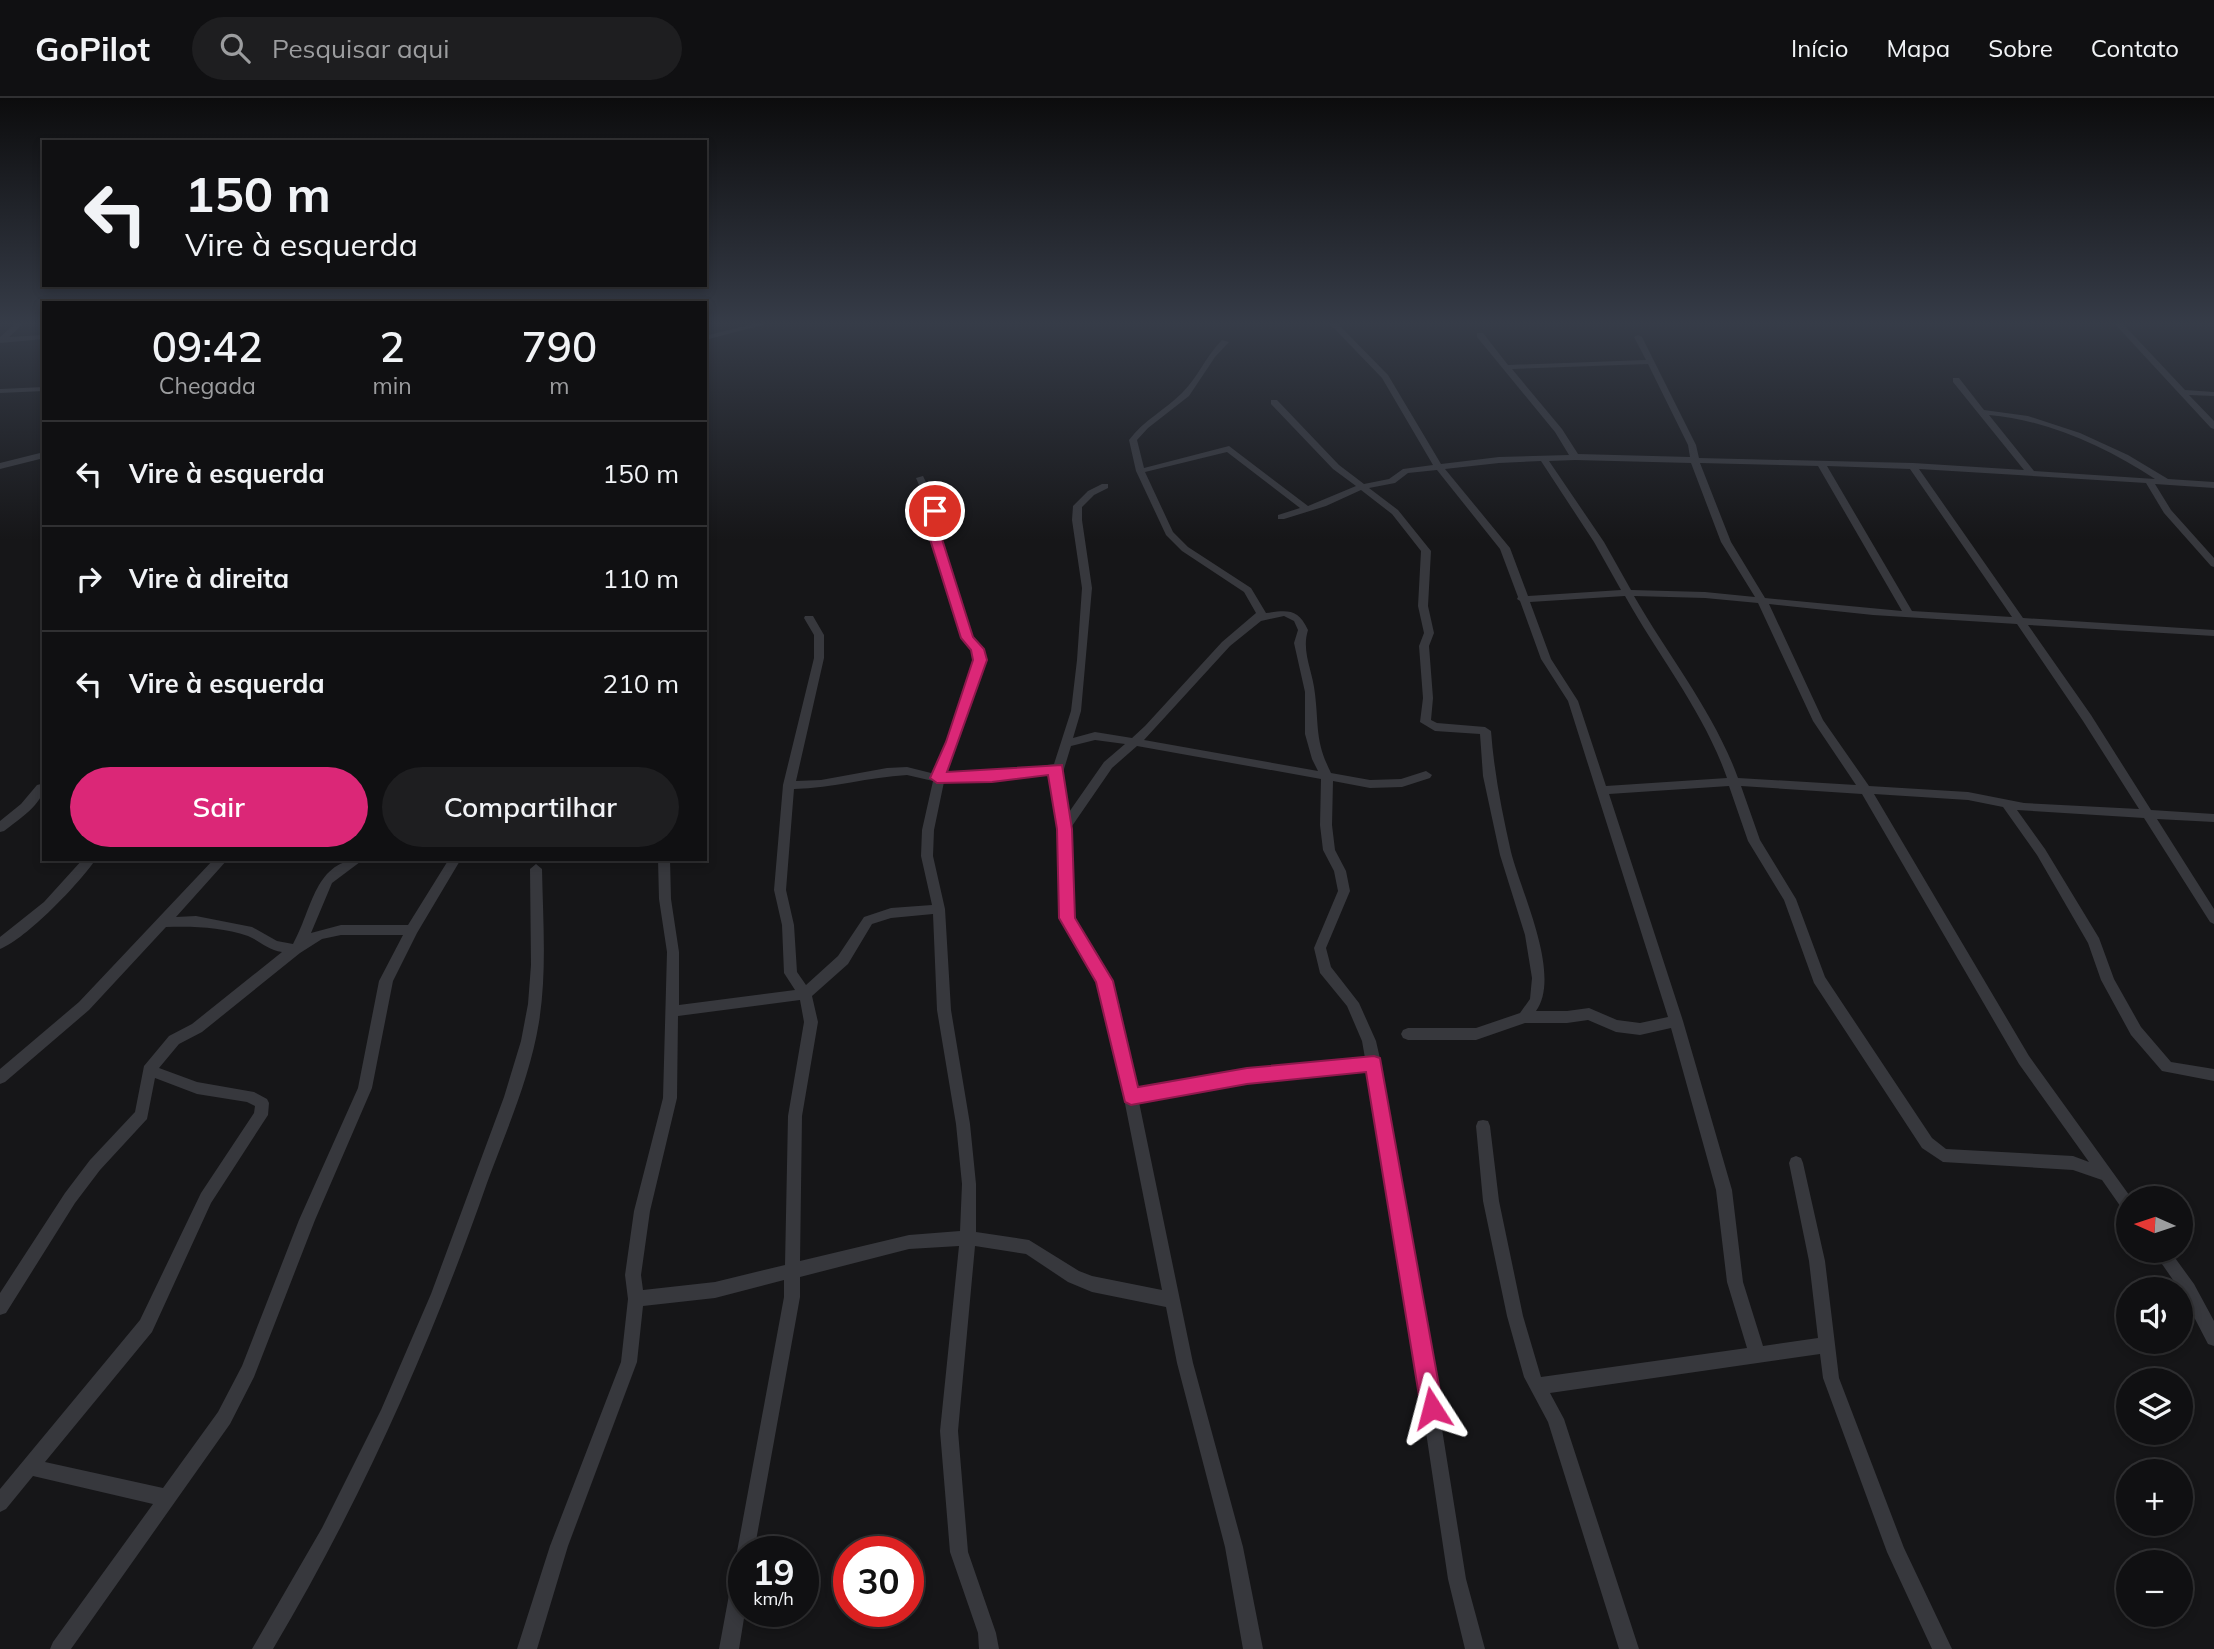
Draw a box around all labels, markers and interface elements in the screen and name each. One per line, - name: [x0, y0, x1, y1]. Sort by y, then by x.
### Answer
- search box: [192, 17, 682, 80]
- text: GoPilot: [35, 28, 150, 69]
- icon: search: [216, 29, 254, 67]
- text: Pesquisar aqui: [272, 32, 449, 65]
- text: Início: [1791, 33, 1848, 63]
- text: Mapa: [1886, 33, 1950, 63]
- text: Sobre: [1988, 33, 2053, 63]
- text: Contato: [2091, 33, 2179, 63]
- text: 150 m: [185, 163, 331, 224]
- icon: left: [70, 168, 161, 259]
- text: Vire à esquerda: [185, 224, 418, 264]
- text: 09:42: [152, 320, 263, 373]
- text: 2: [379, 320, 405, 373]
- text: 790: [522, 320, 597, 373]
- text: Chegada: [159, 371, 256, 400]
- text: min: [372, 371, 412, 400]
- text: m: [549, 371, 569, 400]
- icon: left: [70, 455, 108, 493]
- text: Vire à esquerda: [129, 457, 325, 490]
- text: 150 m: [603, 457, 679, 490]
- pin: [905, 481, 965, 541]
- icon: arrive: [916, 492, 954, 530]
- icon: right: [70, 560, 108, 598]
- text: Vire à direita: [129, 562, 289, 595]
- text: 110 m: [603, 562, 679, 595]
- icon: left: [70, 665, 108, 703]
- text: Vire à esquerda: [129, 667, 325, 700]
- text: 210 m: [603, 667, 679, 700]
- button: Sair: [70, 767, 368, 847]
- button: Compartilhar: [382, 767, 679, 847]
- north arrow: [2116, 1186, 2193, 1264]
- map controls: [2116, 1186, 2193, 1627]
- button: sound: [2116, 1277, 2193, 1354]
- button: layers: [2116, 1368, 2193, 1445]
- position arrow: [1395, 1371, 1469, 1445]
- button: +: [2116, 1459, 2193, 1536]
- speed limit sign: 30: [833, 1536, 924, 1627]
- text: 19: [752, 1550, 795, 1594]
- button: −: [2116, 1550, 2193, 1627]
- text: km/h: [753, 1587, 794, 1610]

